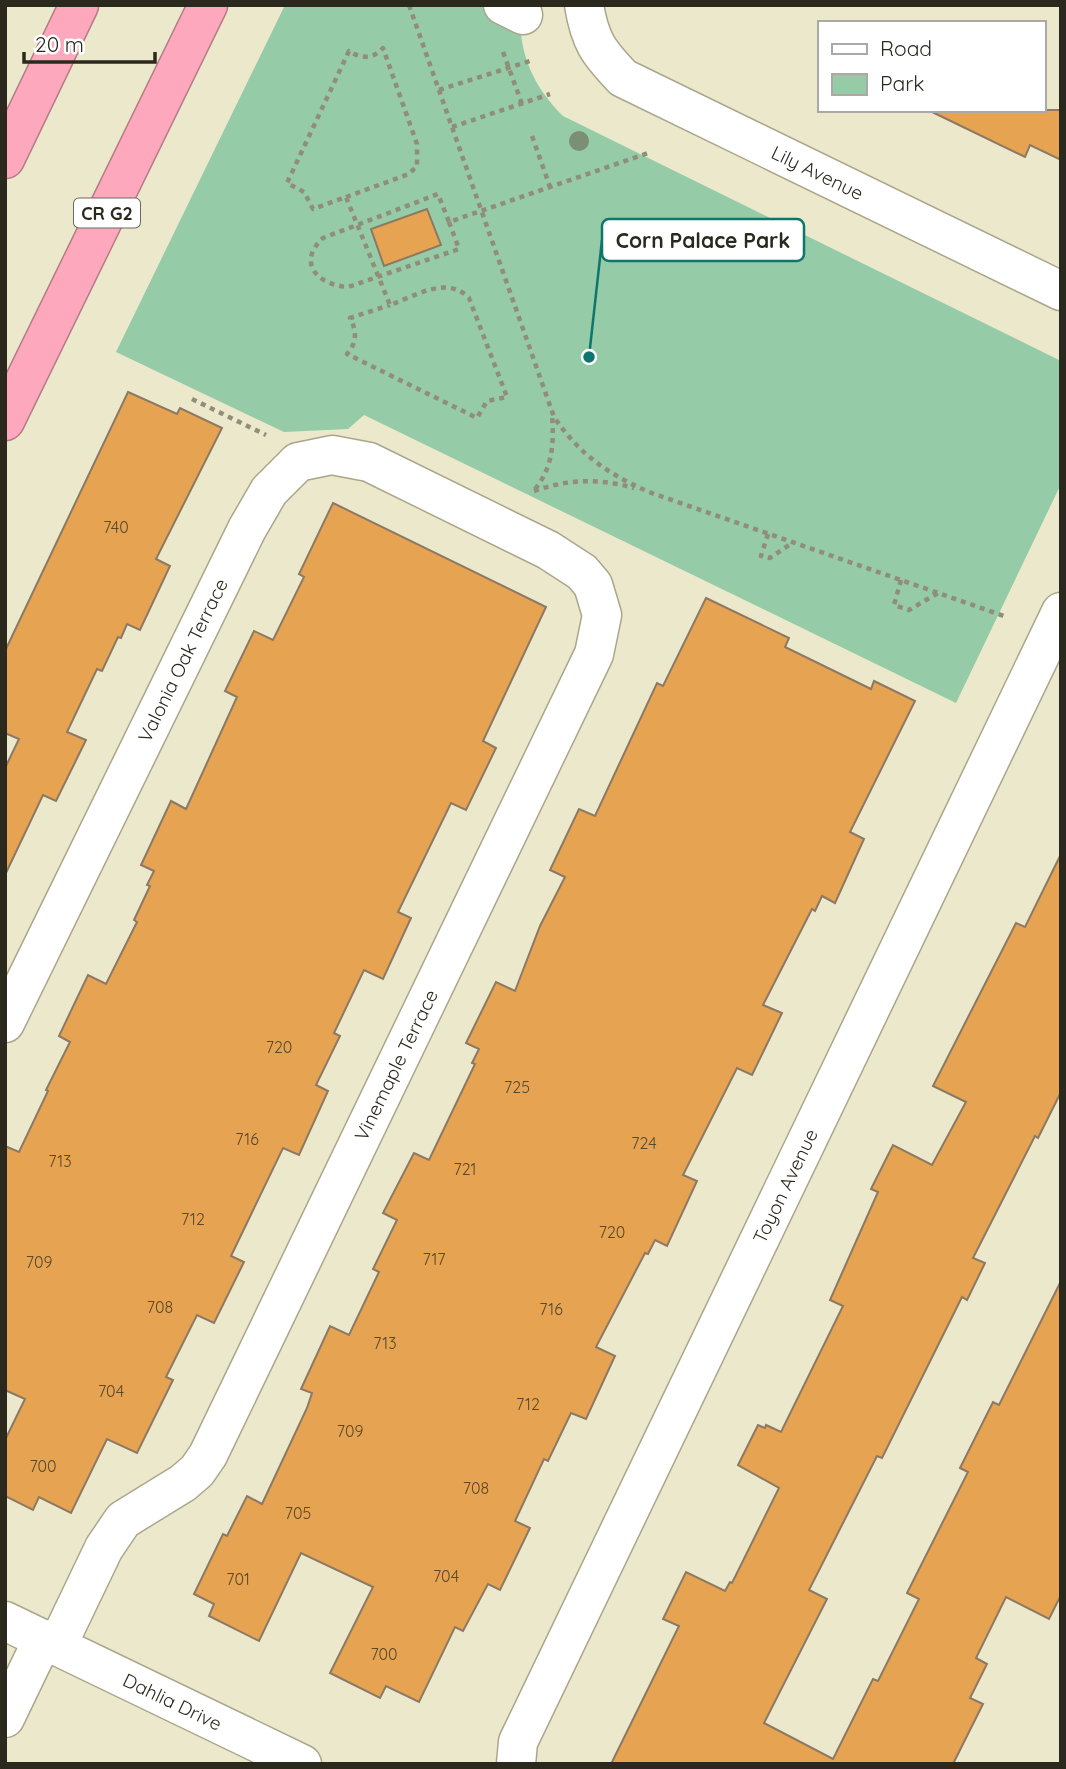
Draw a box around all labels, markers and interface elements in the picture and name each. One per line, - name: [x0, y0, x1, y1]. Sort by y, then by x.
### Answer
- scale bar: [24, 21, 156, 65]
- legend: [818, 21, 1045, 112]
- text: 20 m: [35, 31, 84, 57]
- text: Road: [880, 35, 932, 61]
- text: Park: [880, 70, 924, 96]
- street label: Lily Avenue: [768, 140, 867, 205]
- road number: CR G2: [74, 198, 140, 228]
- callout: Corn Palace Park: [602, 219, 804, 261]
- text: Corn Palace Park: [616, 227, 790, 253]
- house number: 740: [103, 517, 129, 537]
- street label: Valonia Oak Terrace: [133, 574, 233, 746]
- street label: Vinemaple Terrace: [349, 985, 443, 1145]
- house number: 720: [266, 1037, 292, 1057]
- house number: 725: [504, 1077, 530, 1097]
- street label: Toyon Avenue: [748, 1125, 823, 1247]
- house number: 716: [235, 1129, 259, 1149]
- house number: 724: [631, 1133, 657, 1153]
- house number: 713: [48, 1151, 72, 1171]
- house number: 721: [454, 1159, 477, 1179]
- house number: 712: [181, 1209, 205, 1229]
- house number: 720: [599, 1222, 625, 1242]
- house number: 717: [422, 1249, 446, 1269]
- house number: 709: [26, 1252, 52, 1272]
- house number: 708: [147, 1297, 173, 1317]
- house number: 716: [539, 1299, 563, 1319]
- house number: 713: [373, 1333, 397, 1353]
- house number: 704: [98, 1381, 124, 1401]
- house number: 712: [516, 1394, 540, 1414]
- house number: 709: [337, 1421, 363, 1441]
- house number: 700: [29, 1456, 57, 1476]
- house number: 708: [463, 1478, 489, 1498]
- house number: 705: [285, 1503, 311, 1523]
- house number: 704: [433, 1566, 459, 1586]
- house number: 701: [226, 1569, 250, 1589]
- house number: 700: [370, 1644, 398, 1664]
- street label: Dahlia Drive: [119, 1668, 226, 1736]

